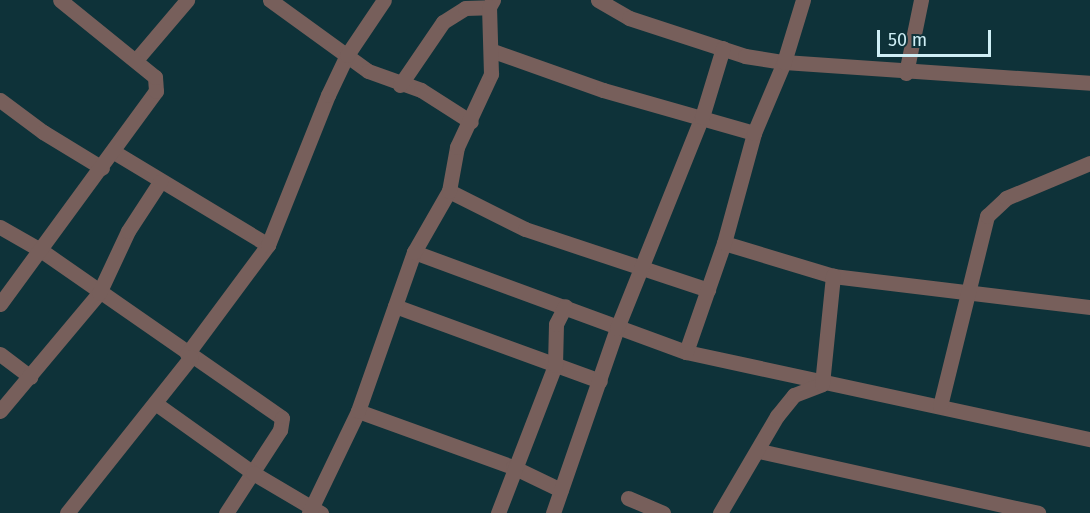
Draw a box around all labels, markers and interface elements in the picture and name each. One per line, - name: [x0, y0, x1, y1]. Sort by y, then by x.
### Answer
- scale bar: [880, 18, 994, 56]
- text: 50 m: [888, 29, 927, 51]

